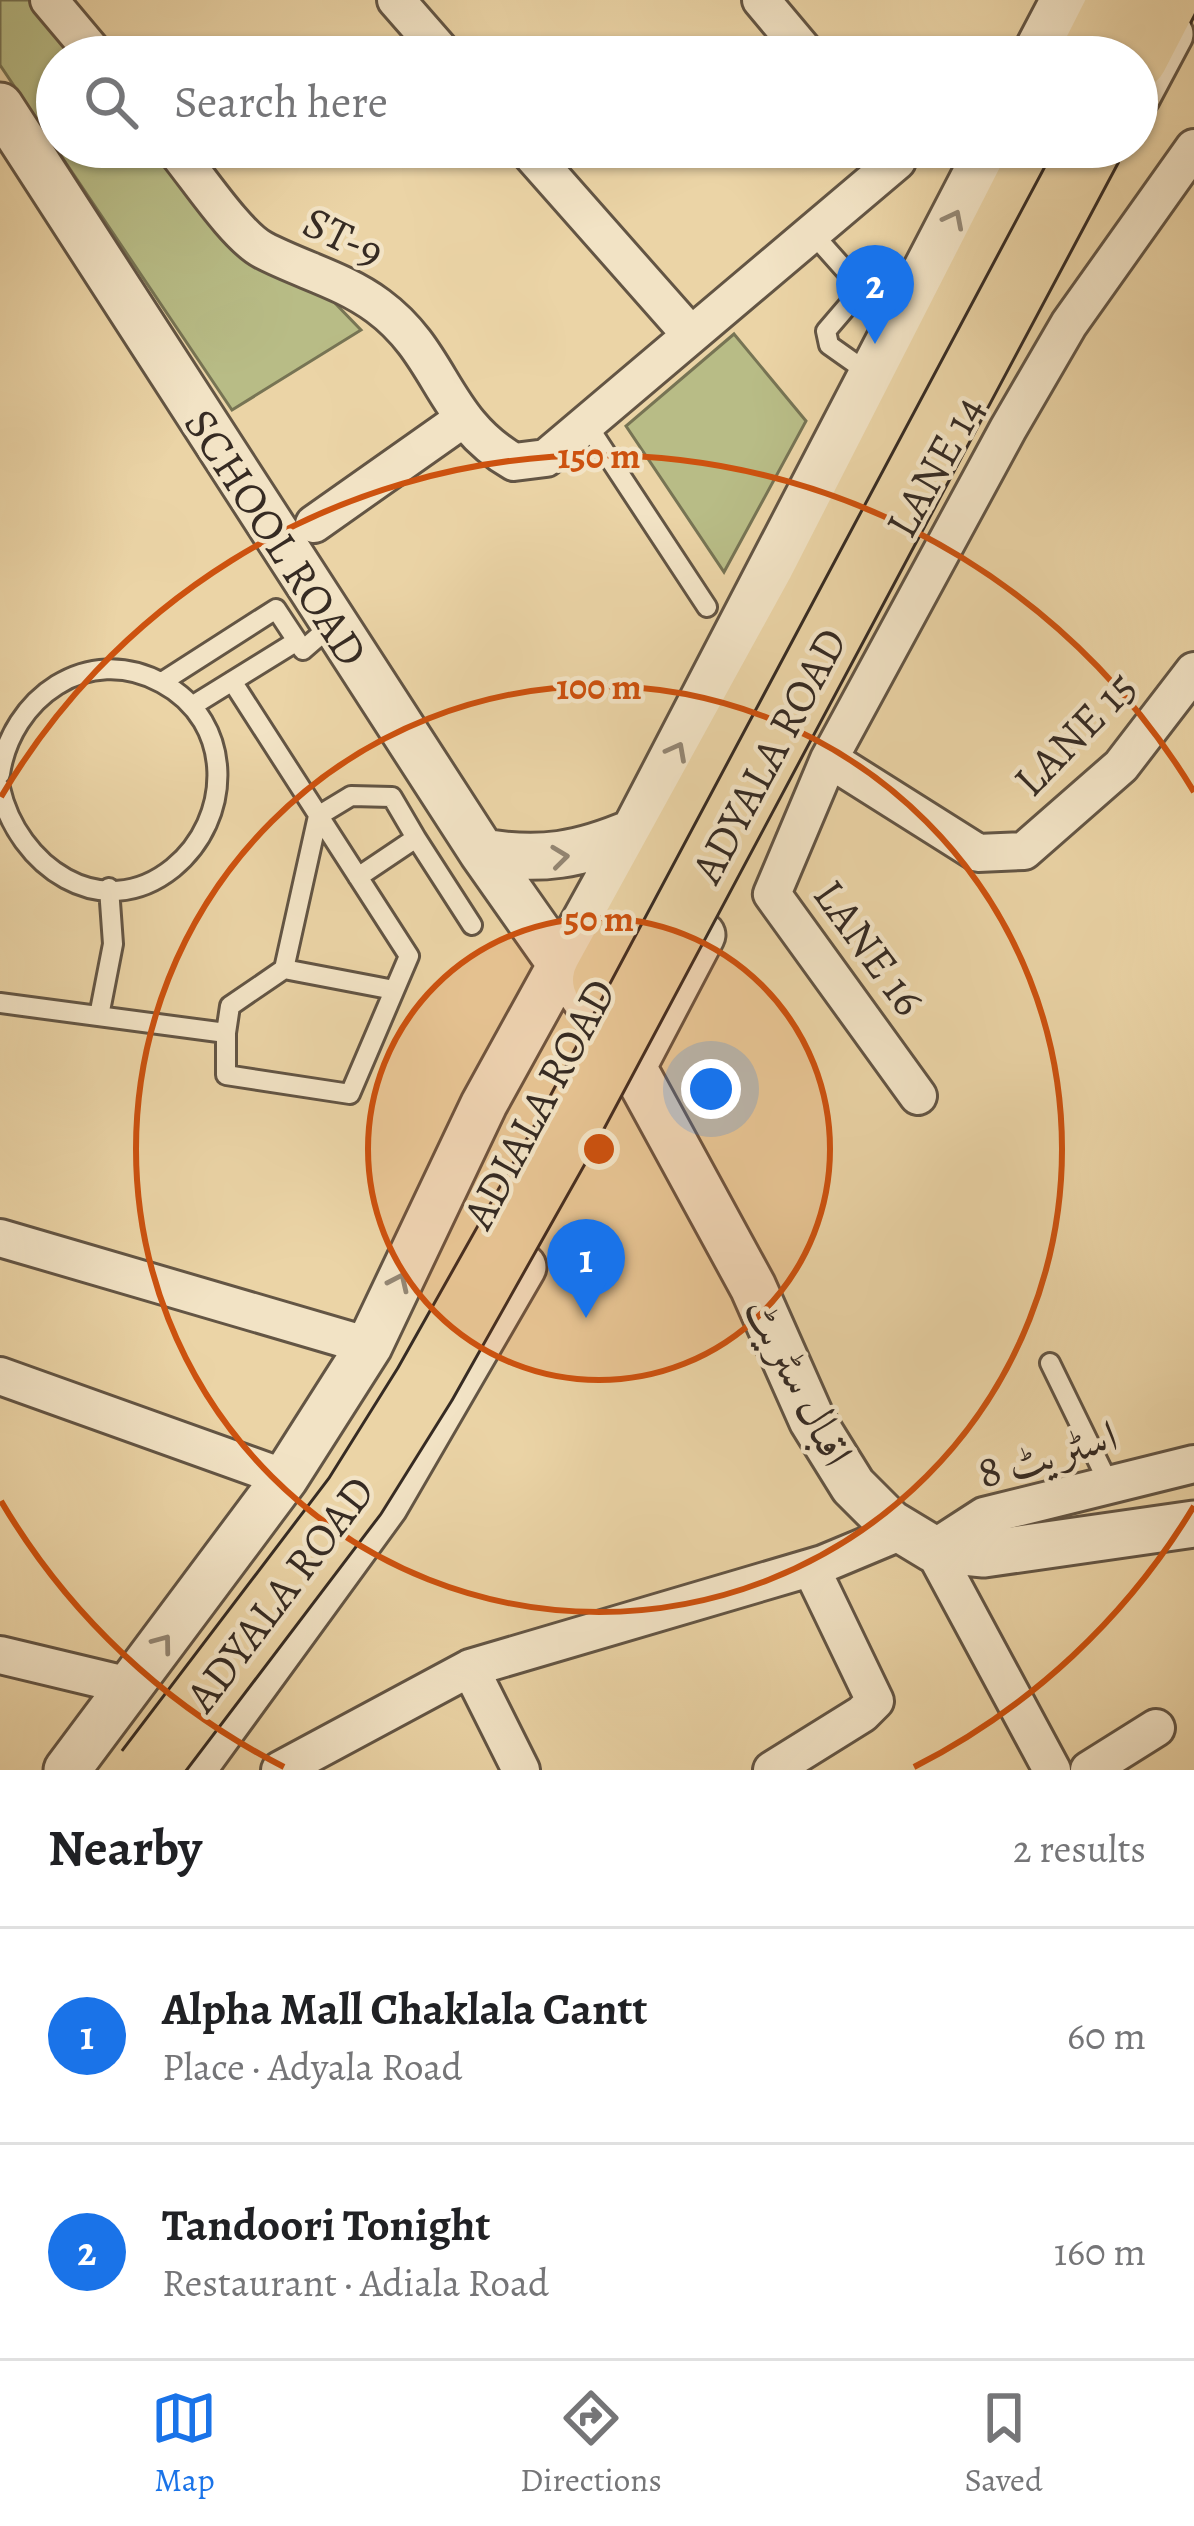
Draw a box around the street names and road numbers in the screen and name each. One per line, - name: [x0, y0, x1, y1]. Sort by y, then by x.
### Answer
- street label: ST-9: [293, 191, 394, 283]
- street label: LANE 14: [870, 384, 999, 549]
- street label: SCHOOL ROAD: [170, 397, 383, 678]
- street label: ADYALA ROAD: [675, 617, 862, 895]
- street label: LANE 15: [999, 657, 1150, 810]
- street label: LANE 16: [799, 867, 940, 1028]
- street label: ADIALA ROAD: [447, 968, 631, 1240]
- street label: اقبال سٹریٹ: [730, 1286, 868, 1477]
- street label: اسٹریٹ 8: [970, 1405, 1124, 1503]
- street label: ADYALA ROAD: [170, 1463, 389, 1725]

